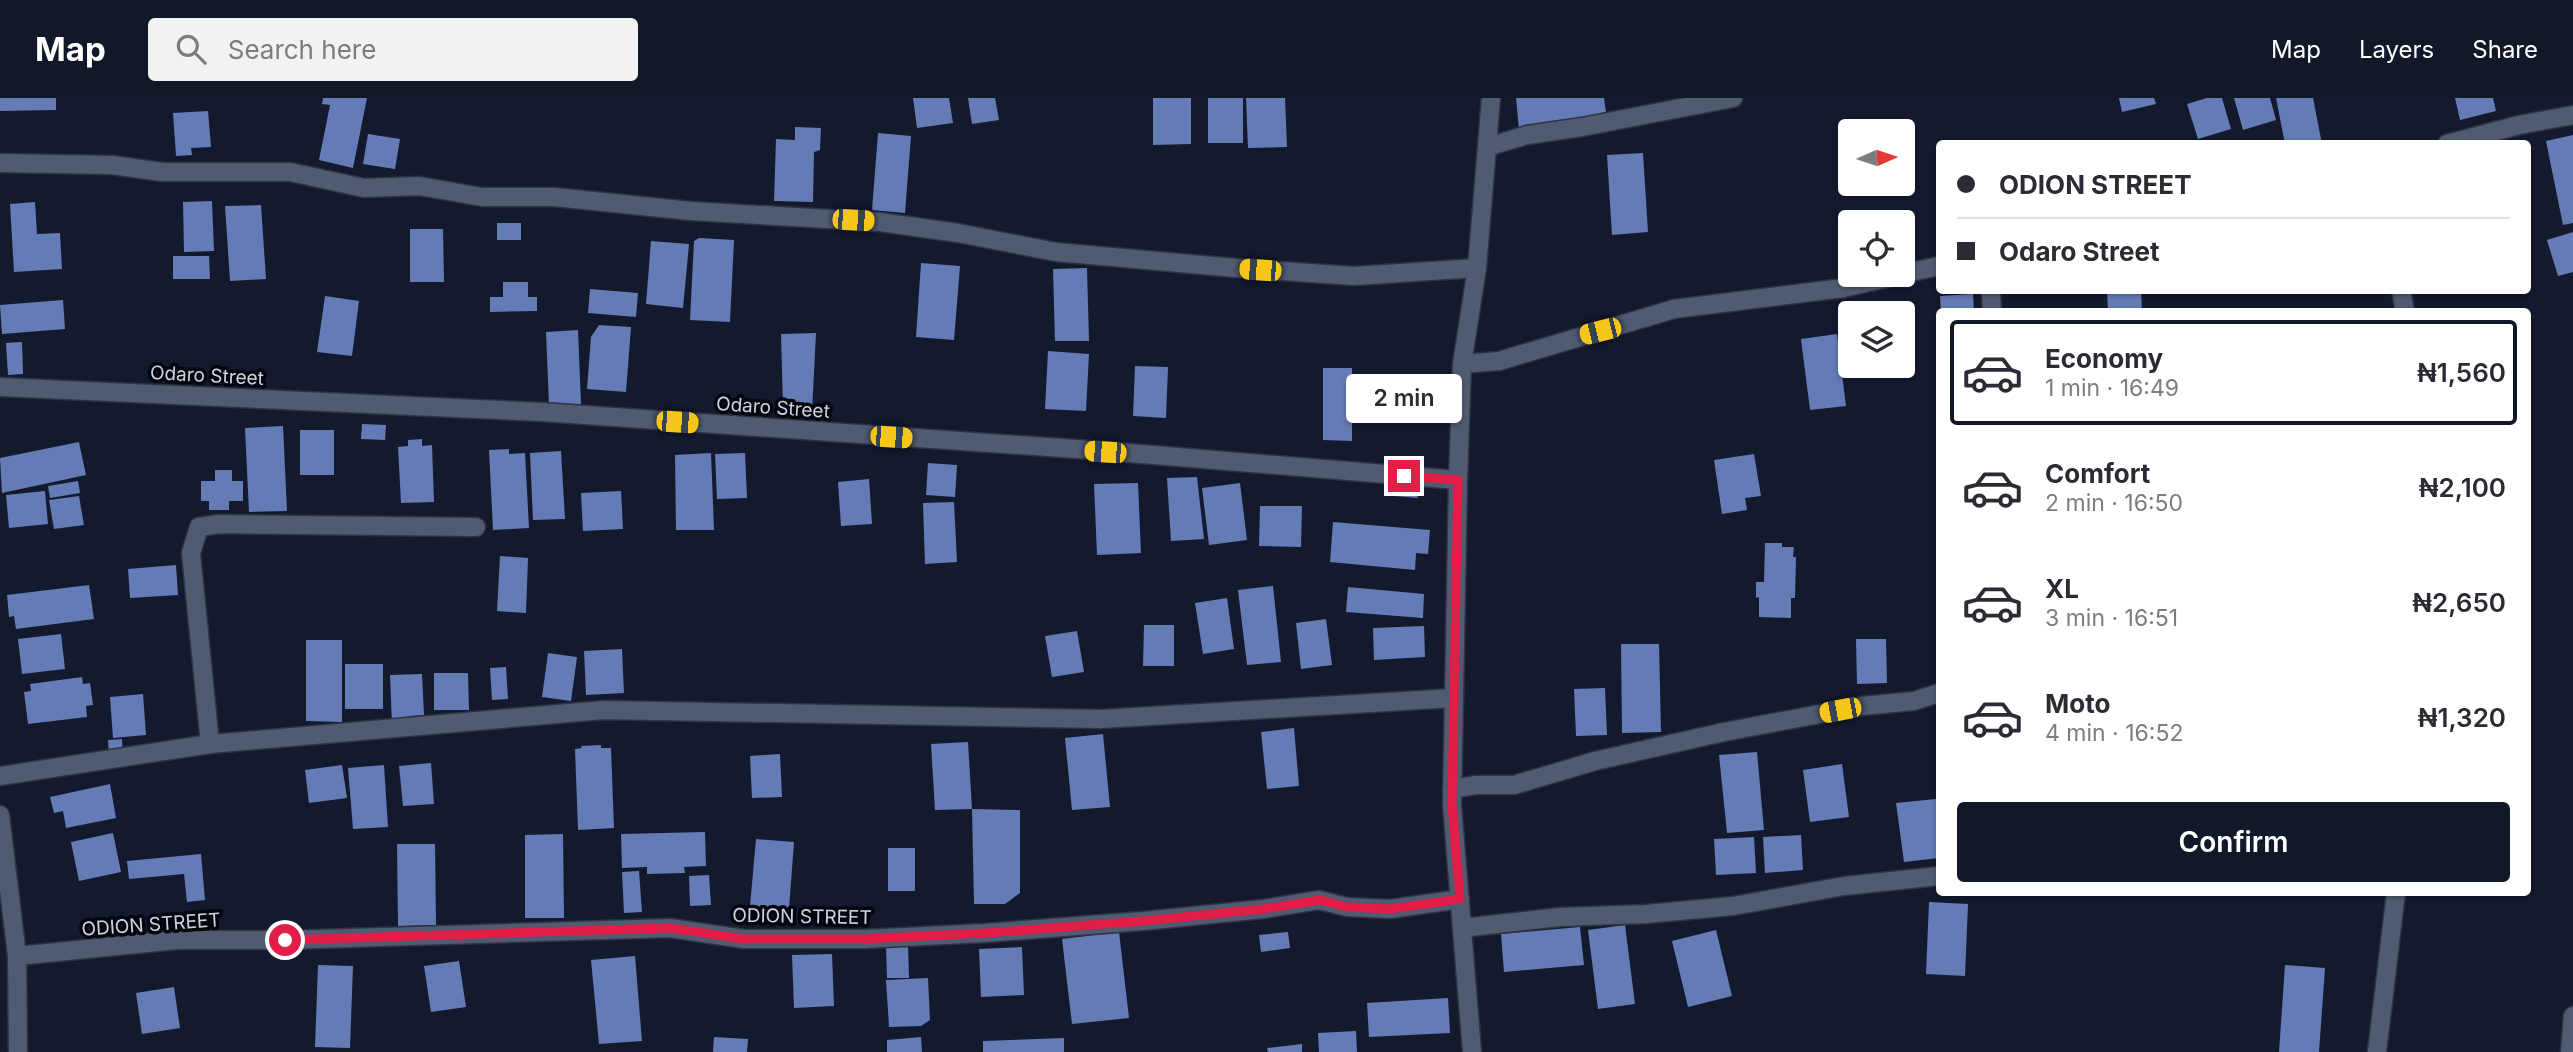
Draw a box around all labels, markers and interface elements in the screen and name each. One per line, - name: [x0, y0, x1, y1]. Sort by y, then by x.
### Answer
- search box: [148, 18, 638, 81]
- text: Map: [35, 29, 106, 69]
- icon: search: [172, 30, 210, 68]
- text: Search here: [228, 34, 376, 65]
- text: Map: [2271, 35, 2321, 64]
- text: Layers: [2359, 35, 2434, 64]
- text: Share: [2472, 35, 2538, 64]
- north arrow: [1838, 119, 1914, 196]
- map controls: [1838, 119, 1915, 378]
- text: ODION STREET: [1999, 169, 2192, 200]
- car: [832, 208, 875, 232]
- button: locate: [1838, 210, 1915, 287]
- text: Odaro Street: [1999, 236, 2160, 267]
- car: [1239, 258, 1282, 282]
- button: layers: [1838, 301, 1915, 378]
- car: [1578, 316, 1623, 346]
- icon: car: [1961, 341, 2024, 404]
- text: Economy: [2045, 343, 2163, 374]
- text: ₦1,560: [2417, 357, 2506, 388]
- street label: Odaro Street: [149, 361, 265, 390]
- callout: 2 min: [1346, 374, 1462, 424]
- text: 1 min · 16:49: [2045, 374, 2179, 402]
- text: 2 min: [1374, 384, 1434, 412]
- street label: Odaro Street: [715, 392, 831, 423]
- car: [656, 410, 699, 434]
- car: [870, 425, 913, 449]
- car: [1084, 440, 1127, 464]
- icon: car: [1961, 456, 2024, 519]
- text: Comfort: [2045, 458, 2150, 489]
- route end: [1388, 460, 1420, 492]
- text: ₦2,100: [2419, 472, 2506, 503]
- text: 2 min · 16:50: [2045, 489, 2183, 517]
- icon: car: [1961, 571, 2024, 634]
- text: XL: [2045, 573, 2079, 604]
- text: ₦2,650: [2412, 587, 2506, 618]
- text: 3 min · 16:51: [2045, 604, 2178, 632]
- icon: car: [1961, 686, 2024, 749]
- text: Moto: [2045, 688, 2110, 719]
- car: [1818, 696, 1863, 724]
- text: ₦1,320: [2418, 702, 2506, 733]
- text: 4 min · 16:52: [2045, 719, 2183, 747]
- button: Confirm: [1957, 802, 2510, 882]
- street label: ODION STREET: [732, 904, 872, 929]
- street label: ODION STREET: [81, 908, 221, 941]
- route start: [269, 924, 301, 956]

